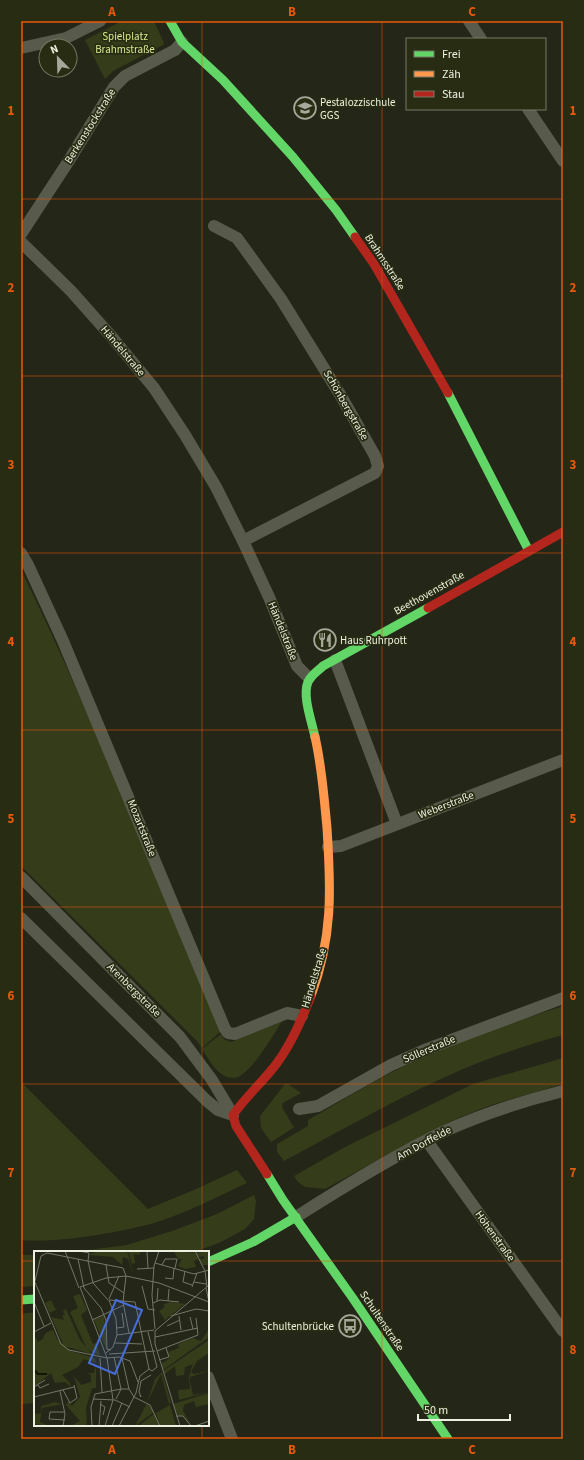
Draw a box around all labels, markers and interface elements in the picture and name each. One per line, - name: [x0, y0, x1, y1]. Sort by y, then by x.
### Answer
- text: A: [107, 3, 116, 21]
- text: B: [288, 3, 296, 21]
- text: C: [468, 3, 476, 21]
- park label: Spielplatz Brahmstraße: [95, 29, 155, 57]
- north arrow: [38, 38, 78, 78]
- legend: [406, 38, 546, 110]
- text: N: [48, 41, 61, 58]
- text: Frei: [442, 46, 461, 63]
- text: Zäh: [442, 66, 461, 83]
- street label: Berkenstockstraße: [61, 85, 119, 166]
- text: Stau: [442, 86, 465, 103]
- school or university icon: Pestalozzischule GGS: [292, 95, 318, 121]
- place label: Pestalozzischule GGS: [320, 95, 396, 123]
- text: 1: [8, 102, 15, 120]
- text: 1: [570, 102, 577, 120]
- street label: Brahmsstraße: [361, 231, 409, 293]
- text: 2: [8, 279, 15, 297]
- text: 2: [570, 279, 577, 297]
- street label: Händelstraße: [97, 322, 149, 380]
- street label: Schönbergstraße: [320, 367, 372, 443]
- text: 3: [8, 456, 15, 474]
- text: 3: [570, 456, 577, 474]
- street label: Beethovenstraße: [391, 567, 467, 619]
- street label: Händelstraße: [264, 599, 302, 663]
- restaurant icon: Haus Ruhrpott: [312, 627, 338, 653]
- text: 4: [8, 633, 15, 651]
- place label: Haus Ruhrpott: [340, 633, 407, 648]
- text: 4: [570, 633, 577, 651]
- street label: Weberstraße: [416, 787, 476, 822]
- street label: Mozartstraße: [124, 797, 160, 859]
- text: 5: [8, 810, 15, 828]
- text: 5: [570, 810, 577, 828]
- street label: Händelstraße: [298, 946, 330, 1010]
- street label: Arenbergstraße: [104, 960, 165, 1021]
- text: 6: [8, 987, 15, 1005]
- text: 6: [570, 987, 577, 1005]
- street label: Söllerstraße: [400, 1031, 458, 1067]
- street label: Am Dorffelde: [394, 1122, 454, 1164]
- text: 7: [8, 1164, 15, 1182]
- text: 7: [570, 1164, 577, 1182]
- street label: Höhenstraße: [471, 1207, 519, 1265]
- inset map: [34, 1251, 209, 1426]
- street label: Schultenstraße: [356, 1288, 408, 1355]
- bus stop icon: Schultenbrücke: [337, 1313, 363, 1339]
- place label: Schultenbrücke: [262, 1319, 335, 1334]
- text: 8: [8, 1341, 15, 1359]
- text: 8: [570, 1341, 577, 1359]
- scale bar: [418, 1396, 510, 1422]
- text: 50 m: [424, 1402, 448, 1419]
- text: A: [107, 1441, 116, 1459]
- text: B: [288, 1441, 296, 1459]
- text: C: [468, 1441, 476, 1459]

